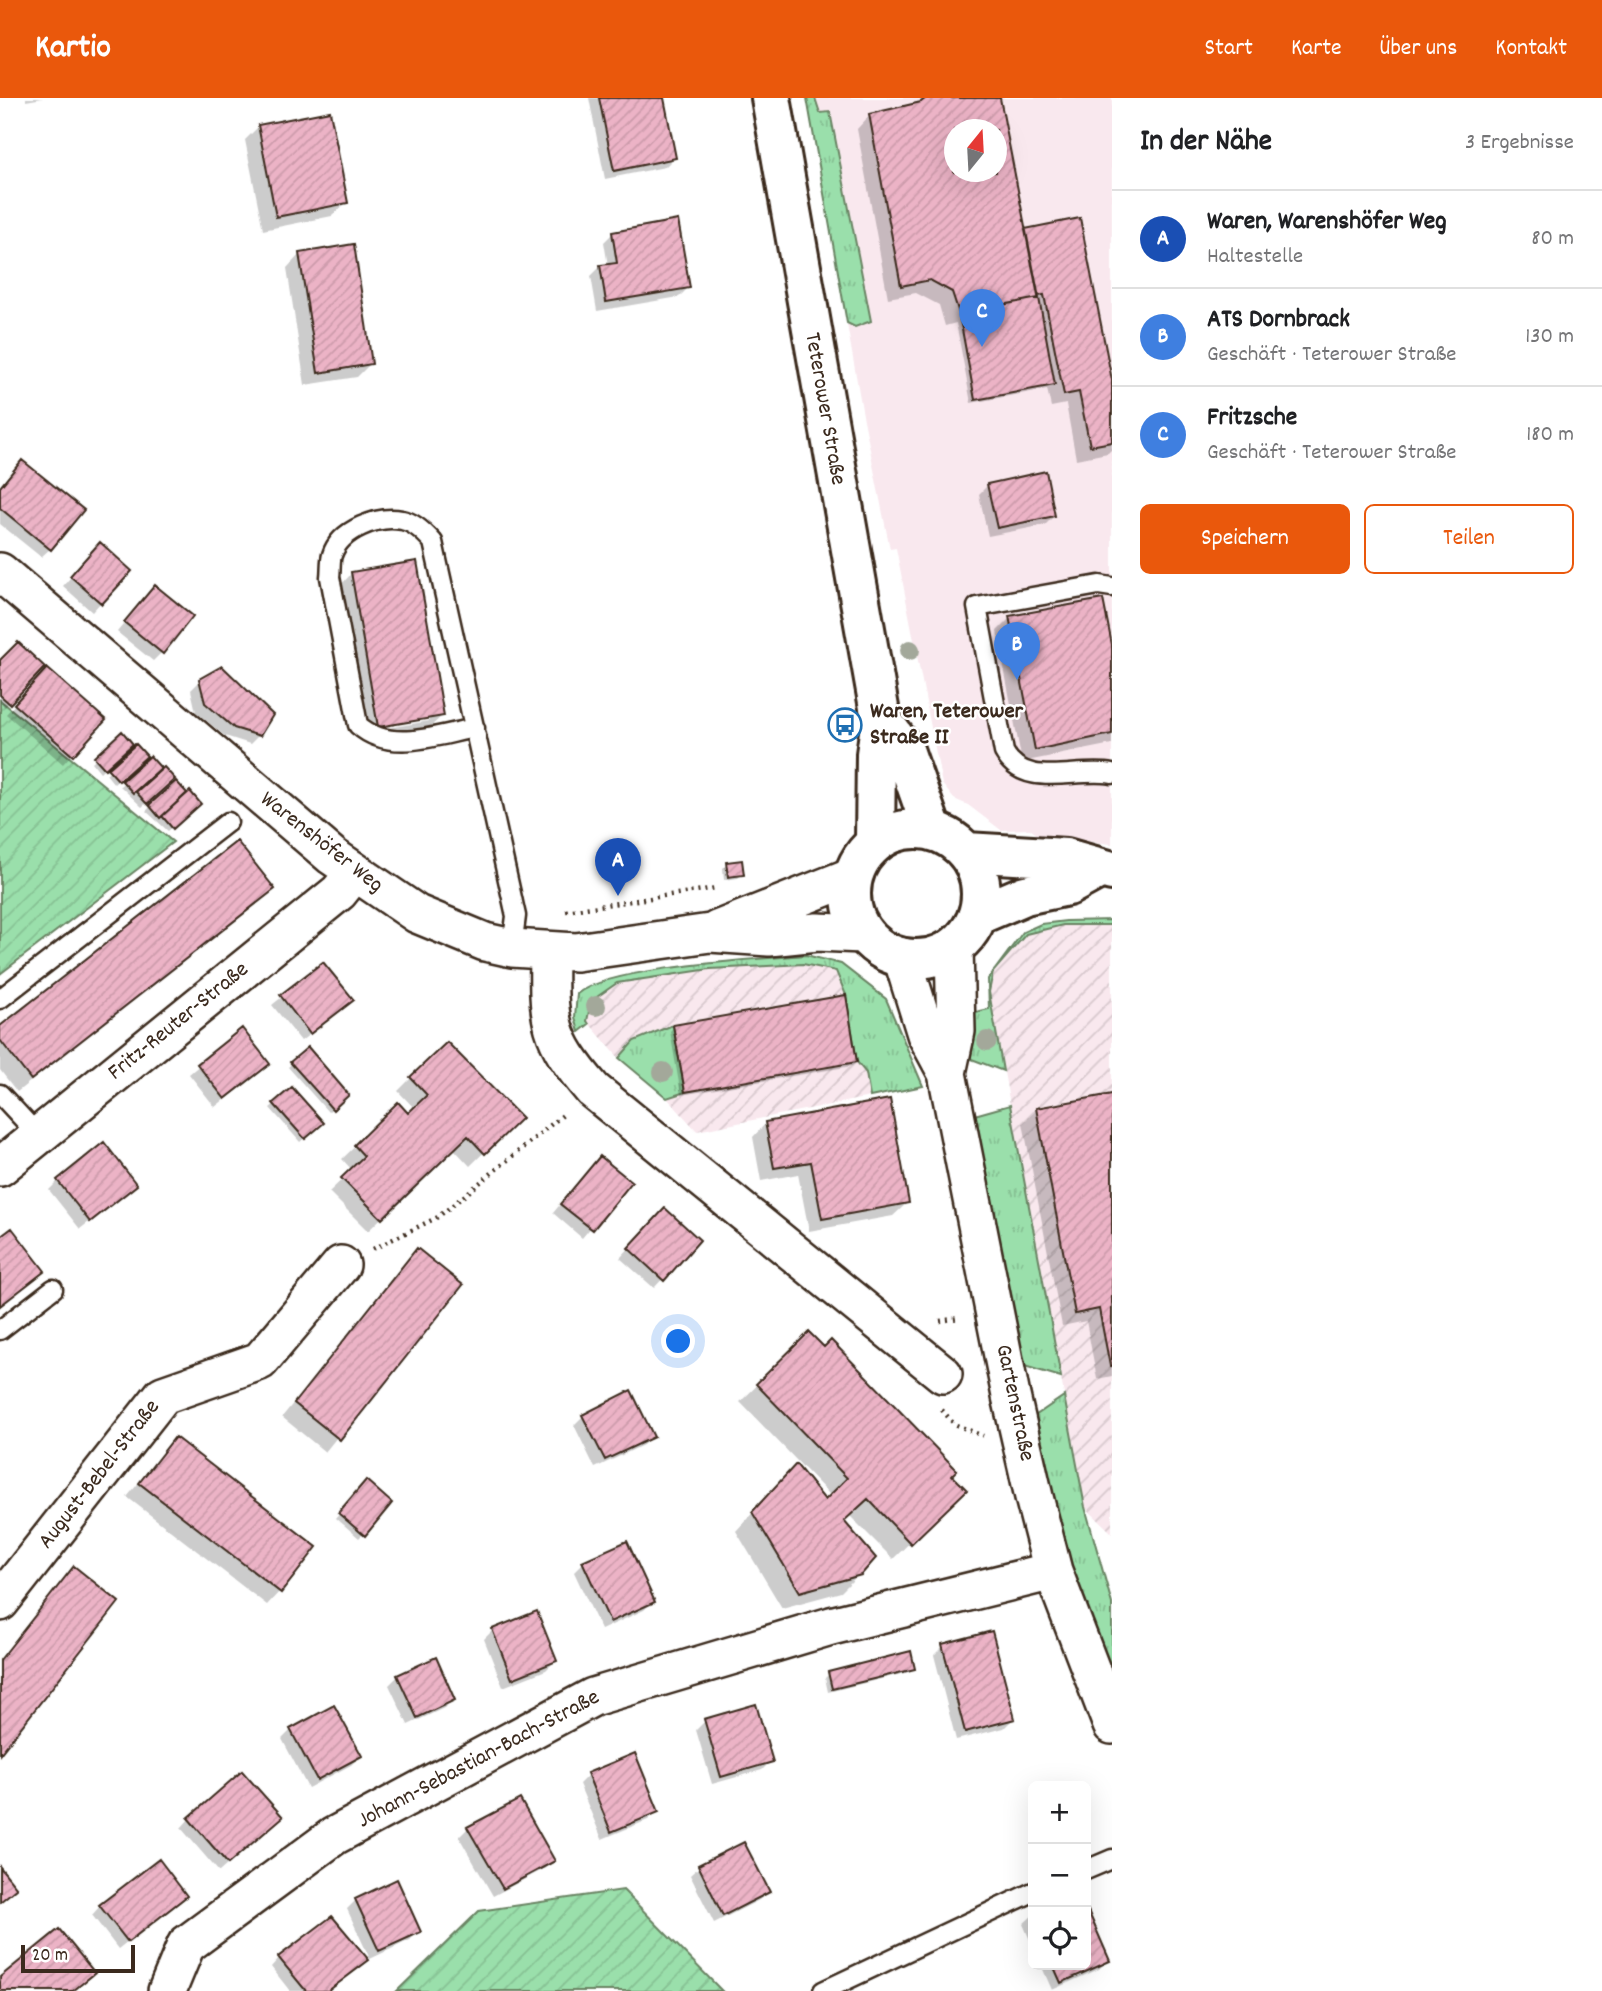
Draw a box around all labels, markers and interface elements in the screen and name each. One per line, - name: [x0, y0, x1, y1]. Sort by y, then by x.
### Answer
- text: Kartio: [35, 26, 111, 73]
- text: Start: [1204, 32, 1253, 66]
- text: Karte: [1291, 32, 1342, 66]
- text: Über uns: [1380, 32, 1457, 66]
- text: Kontakt: [1495, 32, 1567, 66]
- north arrow: [944, 119, 1007, 182]
- text: In der Nähe: [1140, 122, 1272, 165]
- text: 3 Ergebnisse: [1465, 127, 1574, 160]
- text: Waren, Warenshöfer Weg: [1207, 204, 1447, 241]
- text: A: [1157, 223, 1169, 256]
- text: 80 m: [1531, 223, 1574, 256]
- text: Haltestelle: [1207, 241, 1303, 274]
- pin: C: [959, 289, 1005, 347]
- text: ATS Dornbrack: [1207, 302, 1350, 339]
- text: B: [1158, 321, 1168, 354]
- text: 130 m: [1525, 321, 1574, 354]
- street label: Teterower Straße: [794, 330, 854, 488]
- text: Geschäft · Teterower Straße: [1207, 339, 1456, 372]
- text: Fritzsche: [1207, 400, 1297, 437]
- text: C: [1157, 419, 1169, 452]
- text: 180 m: [1526, 419, 1574, 452]
- text: Geschäft · Teterower Straße: [1207, 437, 1456, 470]
- button: Speichern: [1140, 504, 1350, 574]
- button: Teilen: [1364, 504, 1574, 574]
- pin: B: [994, 622, 1040, 680]
- place label: Waren, Teterower Straße II: [870, 696, 1024, 755]
- bus stop icon: Waren, Teterower Straße II: [826, 706, 864, 744]
- street label: Warenshöfer Weg: [252, 784, 390, 902]
- pin: A: [595, 838, 641, 896]
- street label: Fritz-Reuter-Straße: [101, 955, 257, 1089]
- your location: [661, 1324, 695, 1358]
- street label: Gartenstraße: [986, 1342, 1042, 1464]
- street label: August-Bebel-Straße: [31, 1393, 169, 1557]
- street label: Johann-Sebastian-Bach-Straße: [352, 1682, 606, 1838]
- map controls: [1028, 1781, 1091, 1970]
- button: +: [1028, 1781, 1091, 1844]
- button: −: [1028, 1844, 1091, 1907]
- button: locate: [1028, 1907, 1091, 1970]
- scale bar: [21, 1942, 135, 1974]
- text: 20 m: [32, 1943, 68, 1970]

